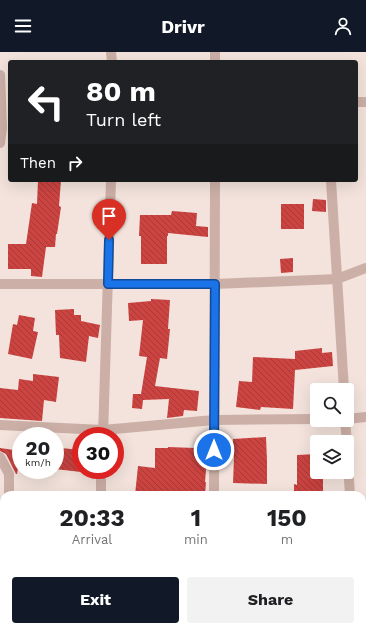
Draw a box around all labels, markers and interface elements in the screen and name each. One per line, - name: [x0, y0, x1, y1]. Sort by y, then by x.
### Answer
- icon: menu: [12, 15, 34, 37]
- icon: person: [332, 15, 354, 37]
- text: Drivr: [161, 16, 205, 37]
- text: 80 m: [86, 75, 156, 108]
- icon: left: [20, 76, 72, 128]
- text: Turn left: [86, 109, 161, 130]
- icon: right: [64, 152, 86, 174]
- text: Then: [20, 154, 56, 172]
- pin: [92, 199, 126, 240]
- icon: arrive: [98, 205, 120, 227]
- map controls: [310, 383, 354, 479]
- button: search: [310, 383, 354, 427]
- speed limit sign: 30: [72, 427, 124, 479]
- position arrow: [193, 429, 235, 471]
- button: layers: [310, 435, 354, 479]
- text: 20: [26, 436, 50, 460]
- text: km/h: [25, 457, 51, 468]
- text: 20:33: [59, 504, 125, 532]
- text: 1: [191, 504, 201, 532]
- text: 150: [267, 504, 307, 532]
- text: Arrival: [72, 532, 112, 547]
- text: min: [184, 532, 208, 547]
- text: m: [281, 532, 293, 547]
- button: Exit: [12, 577, 179, 623]
- button: Share: [187, 577, 354, 623]

